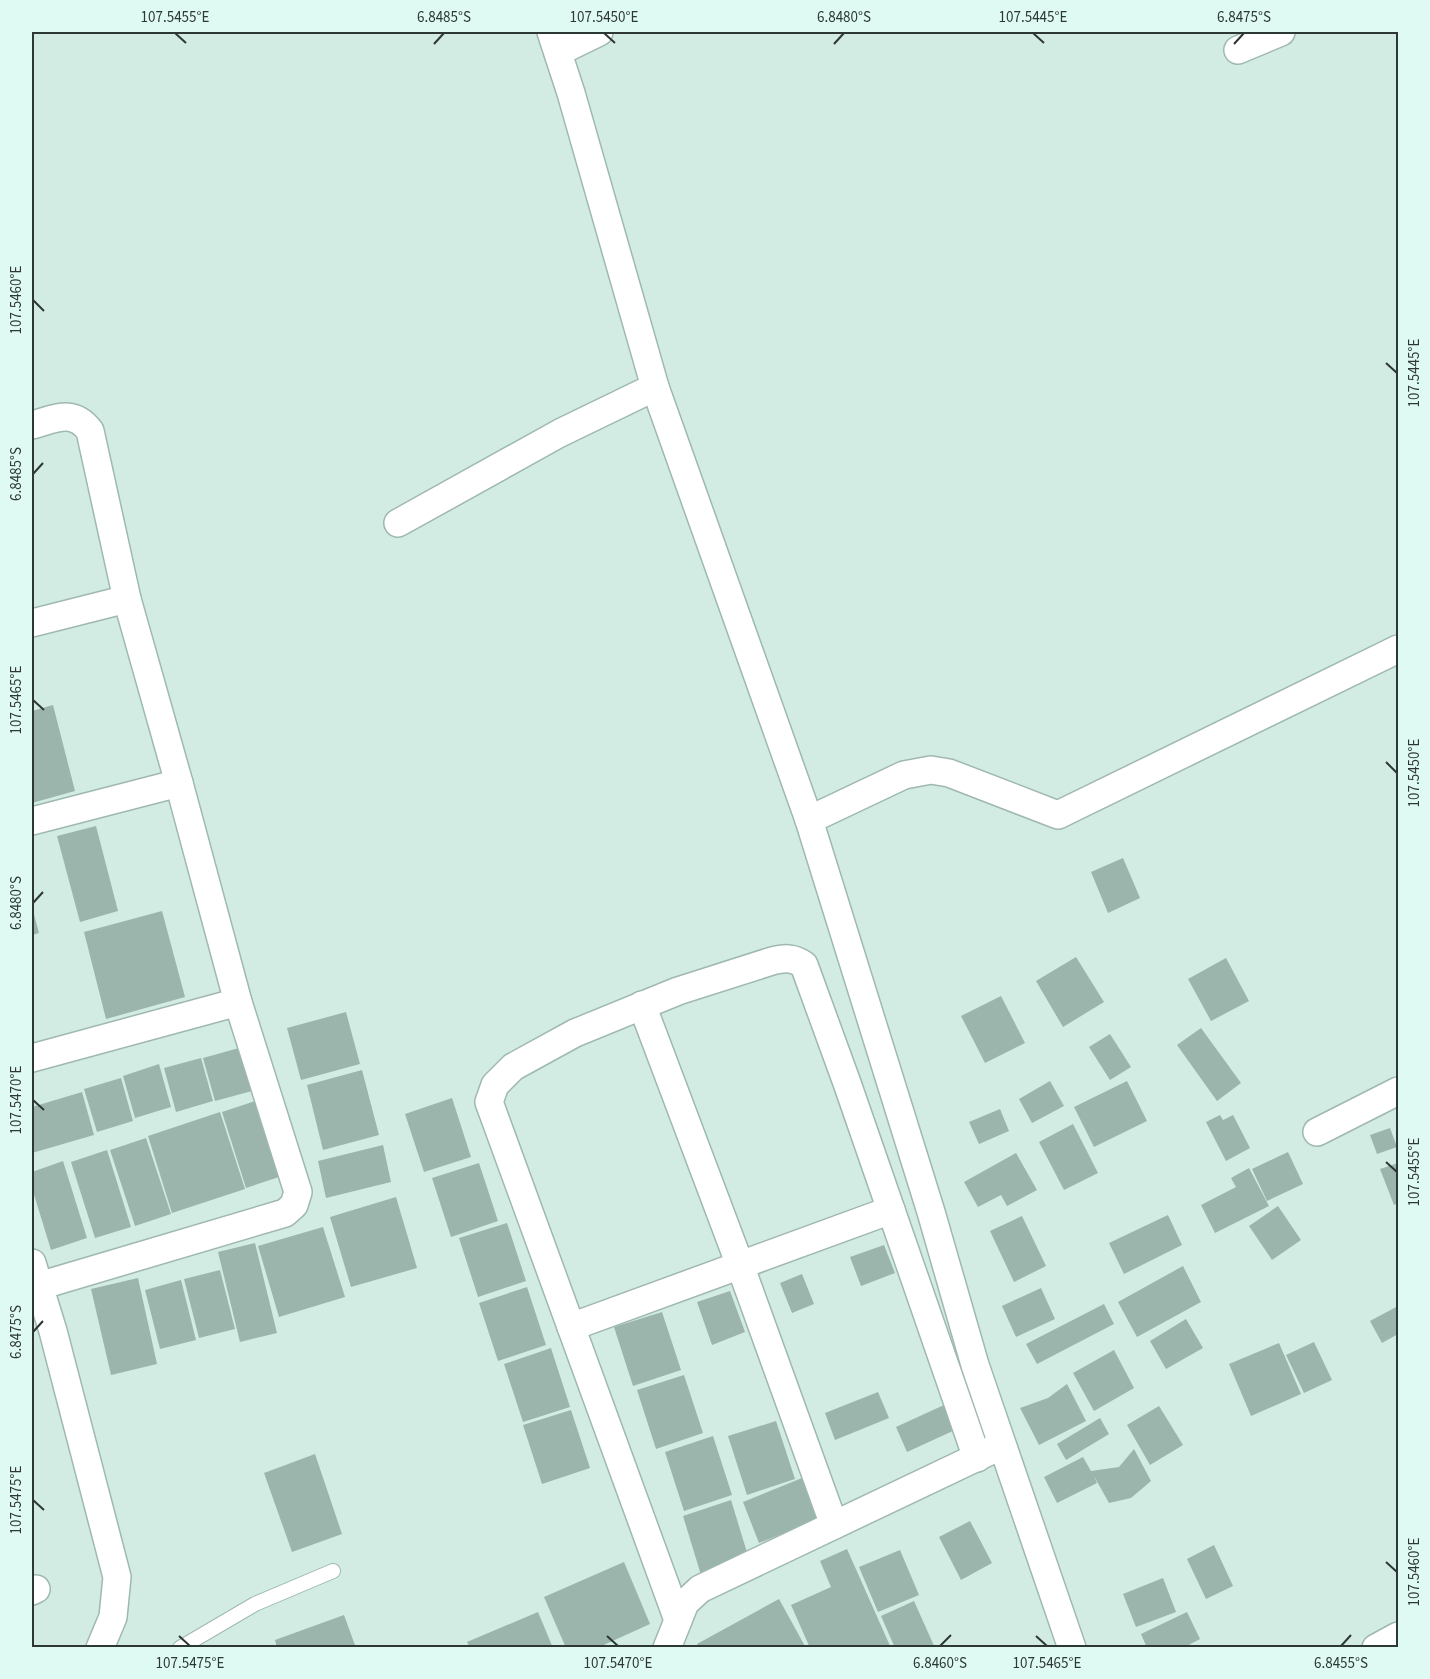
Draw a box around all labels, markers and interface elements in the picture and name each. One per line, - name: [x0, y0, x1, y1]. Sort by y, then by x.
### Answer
- text: 107.5455°E: [141, 7, 209, 28]
- text: 6.8485°S: [417, 7, 471, 28]
- text: 107.5450°E: [570, 7, 638, 28]
- text: 6.8480°S: [817, 7, 871, 28]
- text: 107.5445°E: [999, 7, 1067, 28]
- text: 6.8475°S: [1217, 7, 1271, 28]
- text: 107.5460°E: [6, 266, 27, 334]
- text: 107.5445°E: [1404, 339, 1425, 407]
- text: 6.8485°S: [6, 447, 27, 501]
- text: 107.5465°E: [6, 666, 27, 734]
- text: 107.5450°E: [1404, 739, 1425, 807]
- text: 6.8480°S: [6, 876, 27, 930]
- text: 107.5470°E: [6, 1066, 27, 1134]
- text: 107.5455°E: [1404, 1138, 1425, 1206]
- text: 6.8475°S: [6, 1305, 27, 1359]
- text: 107.5475°E: [6, 1466, 27, 1534]
- text: 107.5460°E: [1404, 1538, 1425, 1606]
- text: 107.5475°E: [156, 1653, 224, 1674]
- text: 107.5470°E: [584, 1653, 652, 1674]
- text: 6.8460°S: [913, 1653, 967, 1674]
- text: 107.5465°E: [1013, 1653, 1081, 1674]
- text: 6.8455°S: [1314, 1653, 1368, 1674]

